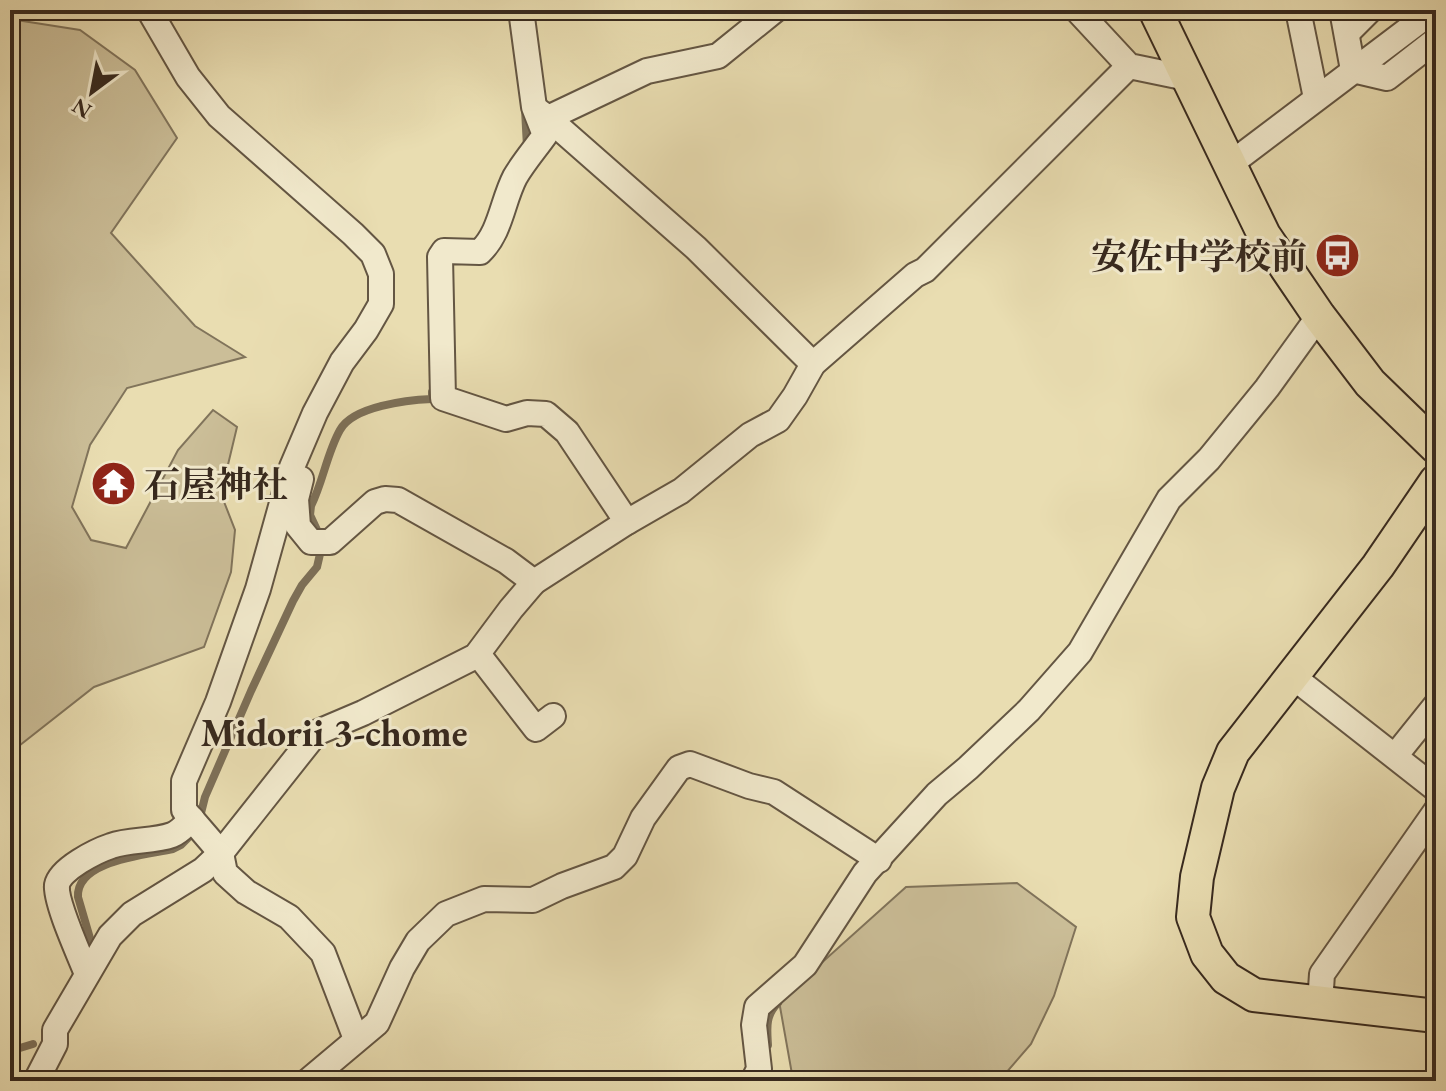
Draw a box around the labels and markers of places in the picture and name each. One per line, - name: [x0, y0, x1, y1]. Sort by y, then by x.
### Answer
- bus stop icon: 安佐中学校前: [1314, 232, 1362, 280]
- place label: 安佐中学校前: [1091, 233, 1307, 280]
- temple icon: 石屋神社: [89, 460, 137, 508]
- place label: 石屋神社: [144, 461, 288, 508]

